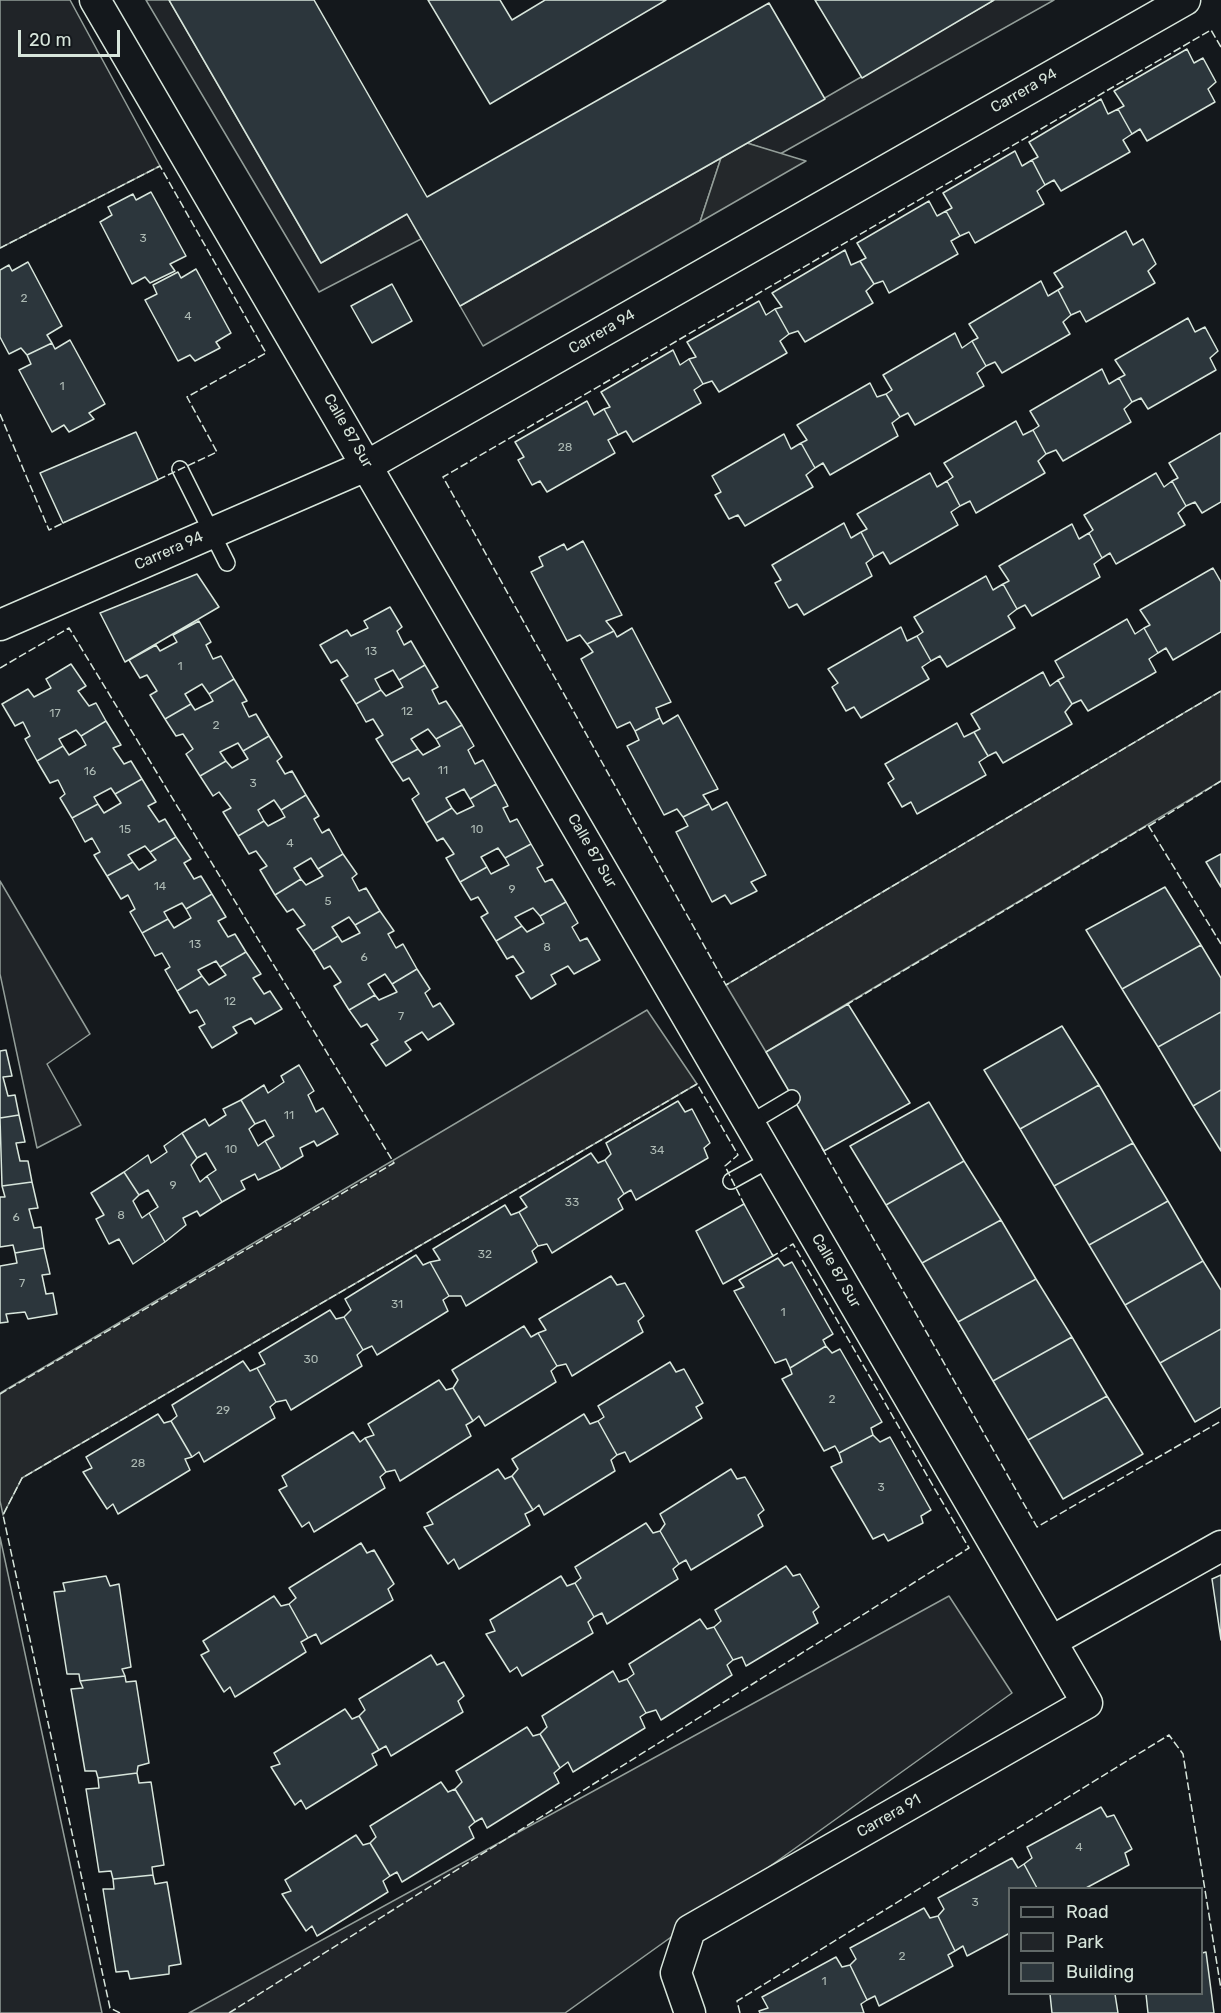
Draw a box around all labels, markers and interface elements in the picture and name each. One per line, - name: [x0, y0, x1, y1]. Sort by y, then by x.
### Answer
- scale bar: [21, 18, 123, 56]
- text: 20 m: [29, 29, 71, 51]
- street label: Carrera 94: [988, 65, 1060, 117]
- house number: 3: [139, 232, 147, 246]
- house number: 2: [20, 292, 28, 306]
- street label: Carrera 94: [566, 306, 638, 358]
- house number: 4: [184, 310, 192, 324]
- house number: 1: [59, 380, 65, 394]
- street label: Calle 87 Sur: [320, 391, 376, 471]
- house number: 28: [558, 441, 572, 455]
- street label: Carrera 94: [132, 528, 206, 574]
- house number: 13: [365, 645, 377, 659]
- house number: 1: [177, 660, 183, 674]
- house number: 12: [401, 705, 413, 719]
- house number: 17: [49, 707, 61, 721]
- house number: 2: [212, 719, 220, 733]
- house number: 11: [438, 764, 448, 778]
- house number: 16: [84, 765, 96, 779]
- house number: 3: [249, 777, 257, 791]
- street label: Calle 87 Sur: [564, 811, 620, 891]
- house number: 15: [119, 823, 131, 837]
- house number: 10: [471, 823, 483, 837]
- house number: 4: [286, 837, 294, 851]
- house number: 14: [154, 880, 166, 894]
- house number: 9: [508, 883, 516, 897]
- house number: 5: [324, 895, 332, 909]
- house number: 13: [189, 938, 201, 952]
- house number: 8: [543, 941, 551, 955]
- house number: 6: [360, 951, 368, 965]
- house number: 12: [224, 995, 236, 1009]
- house number: 7: [398, 1010, 404, 1024]
- house number: 11: [284, 1109, 294, 1123]
- house number: 10: [225, 1143, 237, 1157]
- house number: 34: [650, 1144, 664, 1158]
- house number: 9: [169, 1179, 177, 1193]
- house number: 33: [565, 1196, 579, 1210]
- house number: 8: [117, 1209, 125, 1223]
- house number: 6: [12, 1211, 20, 1225]
- street label: Calle 87 Sur: [808, 1231, 864, 1311]
- house number: 32: [478, 1248, 492, 1262]
- house number: 7: [19, 1277, 25, 1291]
- house number: 31: [391, 1298, 403, 1312]
- house number: 1: [780, 1306, 786, 1320]
- house number: 30: [304, 1353, 318, 1367]
- house number: 2: [828, 1393, 836, 1407]
- house number: 29: [216, 1404, 230, 1418]
- house number: 28: [131, 1457, 145, 1471]
- house number: 3: [877, 1481, 885, 1495]
- street label: Carrera 91: [854, 1791, 924, 1841]
- house number: 4: [1075, 1841, 1083, 1855]
- legend: [1008, 1887, 1203, 1995]
- house number: 3: [971, 1896, 979, 1910]
- text: Road: [1066, 1901, 1109, 1923]
- text: Park: [1066, 1931, 1103, 1953]
- house number: 2: [898, 1950, 906, 1964]
- text: Building: [1066, 1961, 1134, 1983]
- house number: 1: [821, 1975, 827, 1989]

